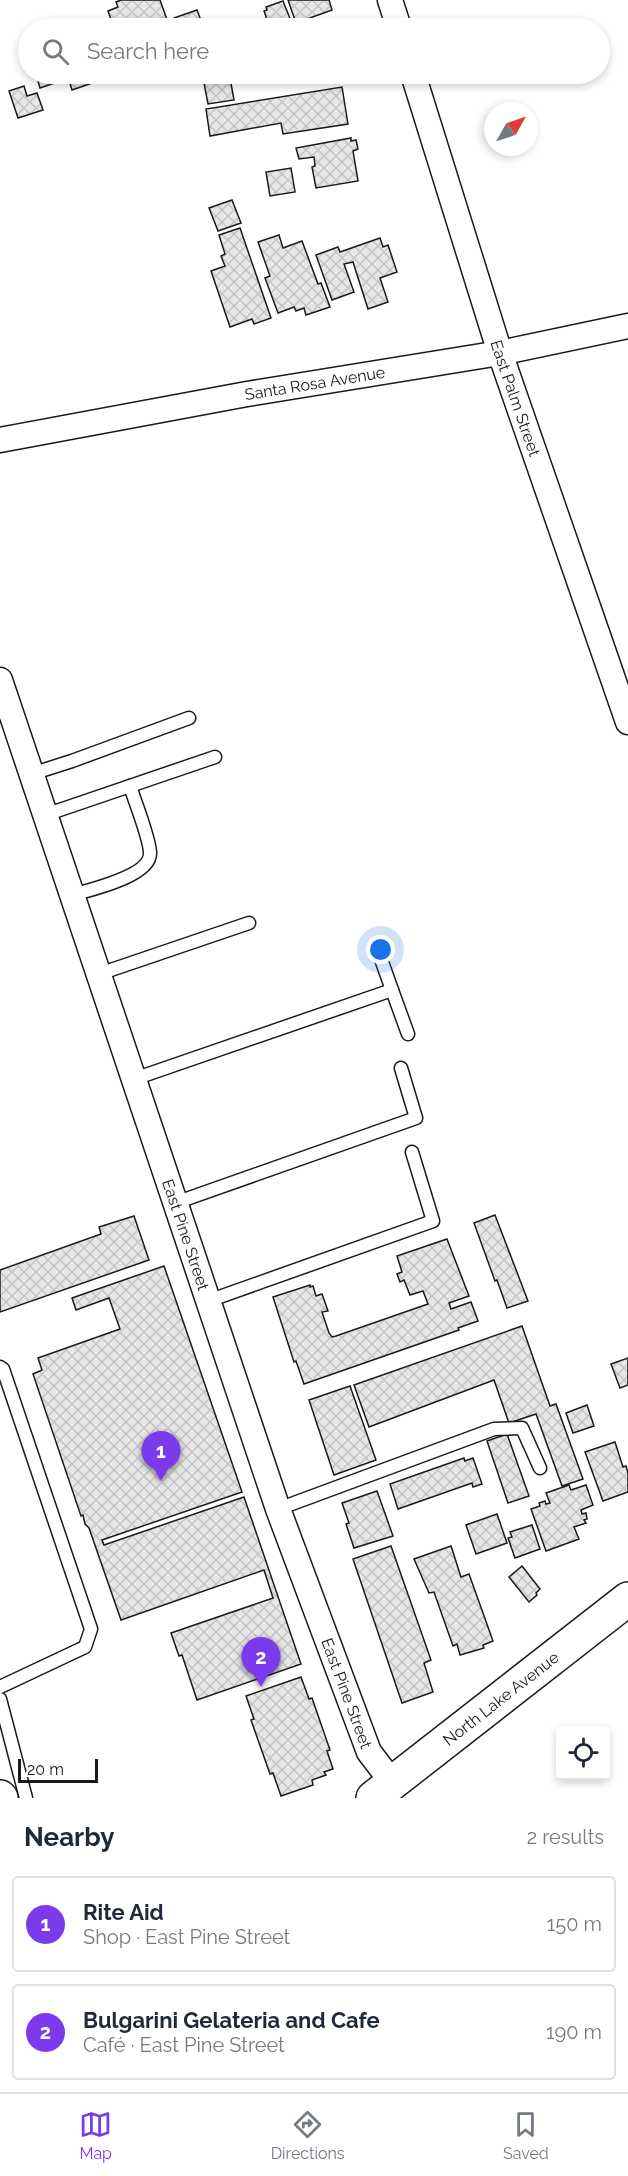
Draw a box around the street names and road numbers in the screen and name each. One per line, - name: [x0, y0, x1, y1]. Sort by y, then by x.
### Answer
- street label: East Palm Street: [487, 338, 545, 459]
- street label: Santa Rosa Avenue: [243, 362, 386, 404]
- street label: East Pine Street: [158, 1176, 214, 1293]
- street label: East Pine Street: [318, 1635, 376, 1752]
- street label: North Lake Avenue: [439, 1647, 562, 1749]

